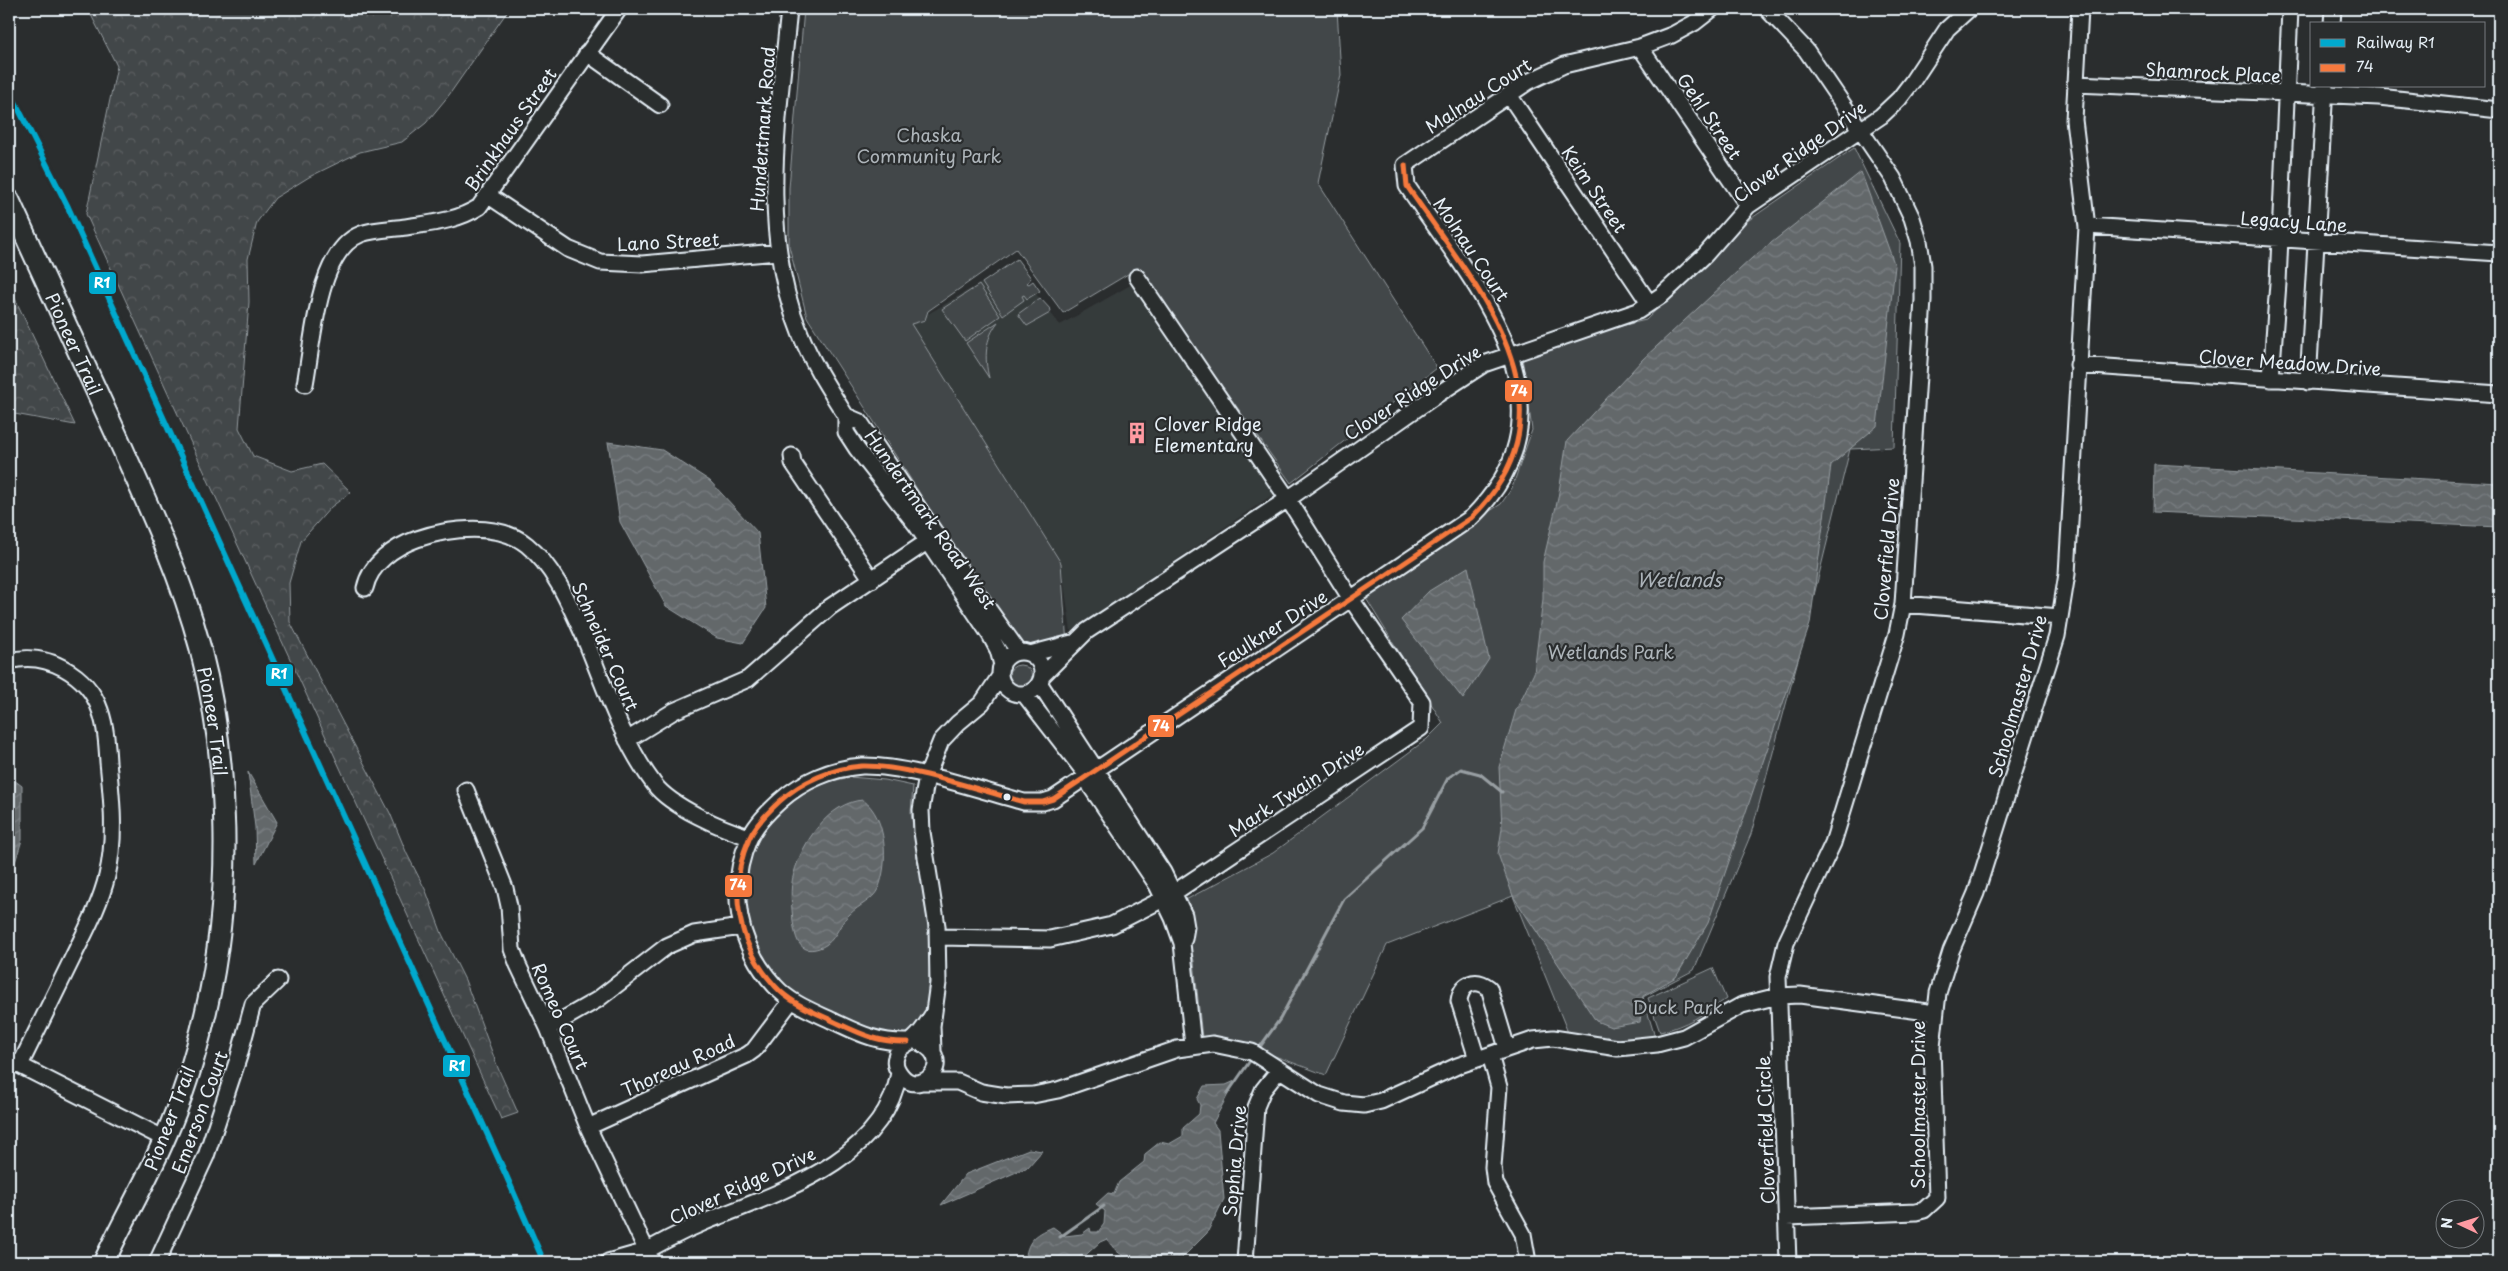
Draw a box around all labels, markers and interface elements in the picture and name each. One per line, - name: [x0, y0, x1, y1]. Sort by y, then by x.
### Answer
- legend: [2310, 22, 2486, 88]
- text: Railway R1: [2356, 30, 2435, 53]
- street label: Hundertmark Road: [743, 46, 781, 212]
- street label: Malnau Court: [1420, 51, 1536, 139]
- text: 74: [2356, 54, 2374, 77]
- street label: Shamrock Place: [2145, 55, 2281, 89]
- street label: Brinkhaus Street: [457, 62, 563, 196]
- street label: Gehl Street: [1671, 67, 1749, 165]
- street label: Clover Ridge Drive: [1727, 93, 1871, 209]
- park label: Chaska Community Park: [857, 121, 1002, 169]
- street label: Keim Street: [1556, 140, 1634, 238]
- street label: Molnau Court: [1427, 192, 1517, 306]
- street label: Legacy Lane: [2240, 204, 2348, 238]
- street label: Lano Street: [616, 225, 720, 257]
- line badge: R1: [88, 271, 117, 295]
- text: R1: [94, 272, 111, 293]
- street label: Pioneer Trail: [40, 288, 110, 399]
- street label: Clover Ridge Drive: [1338, 337, 1486, 447]
- street label: Clover Meadow Drive: [2198, 342, 2382, 382]
- line badge: 74: [1504, 379, 1533, 403]
- text: 74: [1510, 380, 1528, 401]
- place label: Clover Ridge Elementary: [1154, 410, 1262, 458]
- building icon: Clover Ridge Elementary: [1124, 420, 1150, 446]
- street label: Hundertmark Road West: [859, 424, 1003, 614]
- street label: Cloverfield Drive: [1866, 477, 1906, 621]
- water label: Wetlands: [1636, 565, 1724, 593]
- street label: Schneider Court: [565, 577, 647, 715]
- street label: Faulkner Drive: [1212, 582, 1332, 674]
- street label: Schoolmaster Drive: [1981, 611, 2053, 781]
- park label: Wetlands Park: [1548, 638, 1674, 665]
- line badge: R1: [265, 663, 294, 687]
- text: R1: [271, 663, 288, 684]
- street label: Pioneer Trail: [192, 664, 235, 777]
- line badge: 74: [1147, 714, 1175, 738]
- text: 74: [1152, 715, 1170, 736]
- street label: Mark Twain Drive: [1223, 735, 1369, 843]
- unlabelled marker: [1002, 792, 1012, 802]
- line badge: 74: [724, 874, 753, 898]
- text: 74: [729, 874, 747, 895]
- street label: Romeo Court: [525, 958, 597, 1074]
- park label: Duck Park: [1633, 993, 1723, 1020]
- street label: Schoolmaster Drive: [1904, 1021, 1931, 1189]
- street label: Thoreau Road: [617, 1027, 739, 1103]
- street label: Emerson Court: [164, 1047, 234, 1177]
- line badge: R1: [442, 1054, 471, 1078]
- text: R1: [449, 1055, 466, 1076]
- street label: Cloverfield Circle: [1749, 1055, 1781, 1205]
- street label: Pioneer Trail: [137, 1062, 201, 1174]
- street label: Sophia Drive: [1216, 1104, 1252, 1218]
- street label: Clover Ridge Drive: [664, 1139, 820, 1231]
- north arrow: [2436, 1198, 2486, 1248]
- text: N: [2436, 1217, 2457, 1229]

